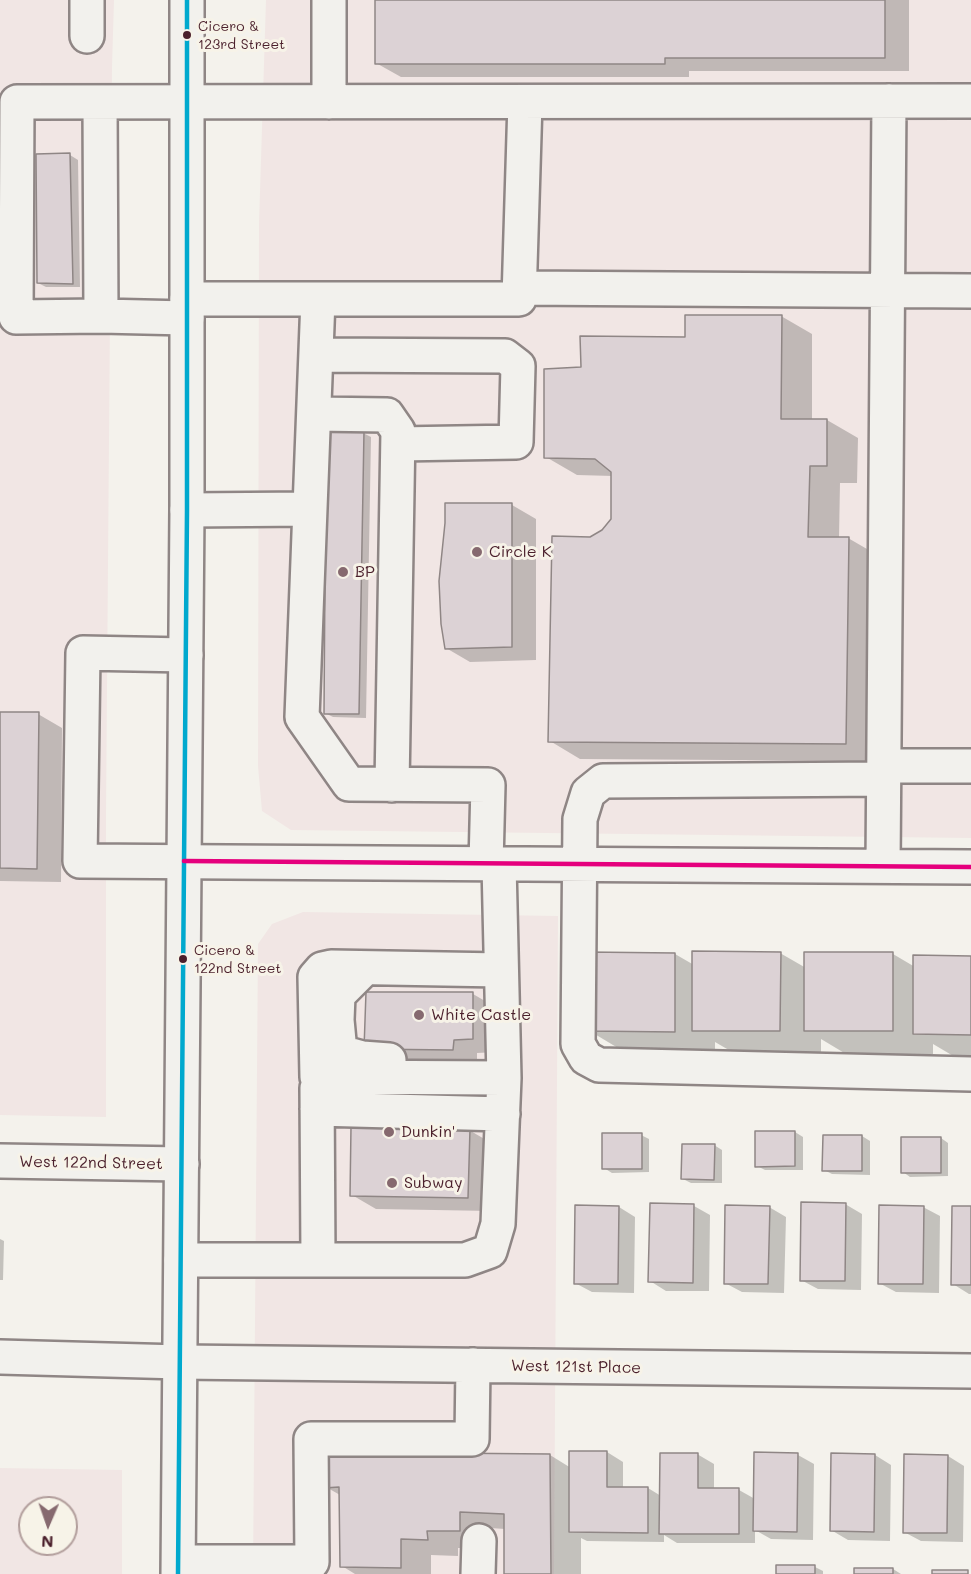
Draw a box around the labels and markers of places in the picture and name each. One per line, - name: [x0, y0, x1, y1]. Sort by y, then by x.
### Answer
- place label: Cicero & 123rd Street: [198, 19, 285, 51]
- marker: Cicero & 123rd Street: [181, 29, 193, 41]
- place label: Circle K: [489, 542, 552, 562]
- marker: Circle K: [470, 545, 484, 559]
- place label: BP: [355, 562, 375, 582]
- marker: BP: [336, 565, 350, 579]
- place label: Cicero & 122nd Street: [194, 943, 282, 976]
- marker: Cicero & 122nd Street: [177, 953, 189, 965]
- place label: White Castle: [431, 1005, 531, 1025]
- marker: White Castle: [412, 1008, 426, 1022]
- place label: Dunkin': [401, 1122, 455, 1142]
- marker: Dunkin': [382, 1125, 396, 1139]
- place label: Subway: [404, 1173, 463, 1193]
- marker: Subway: [385, 1176, 399, 1190]

